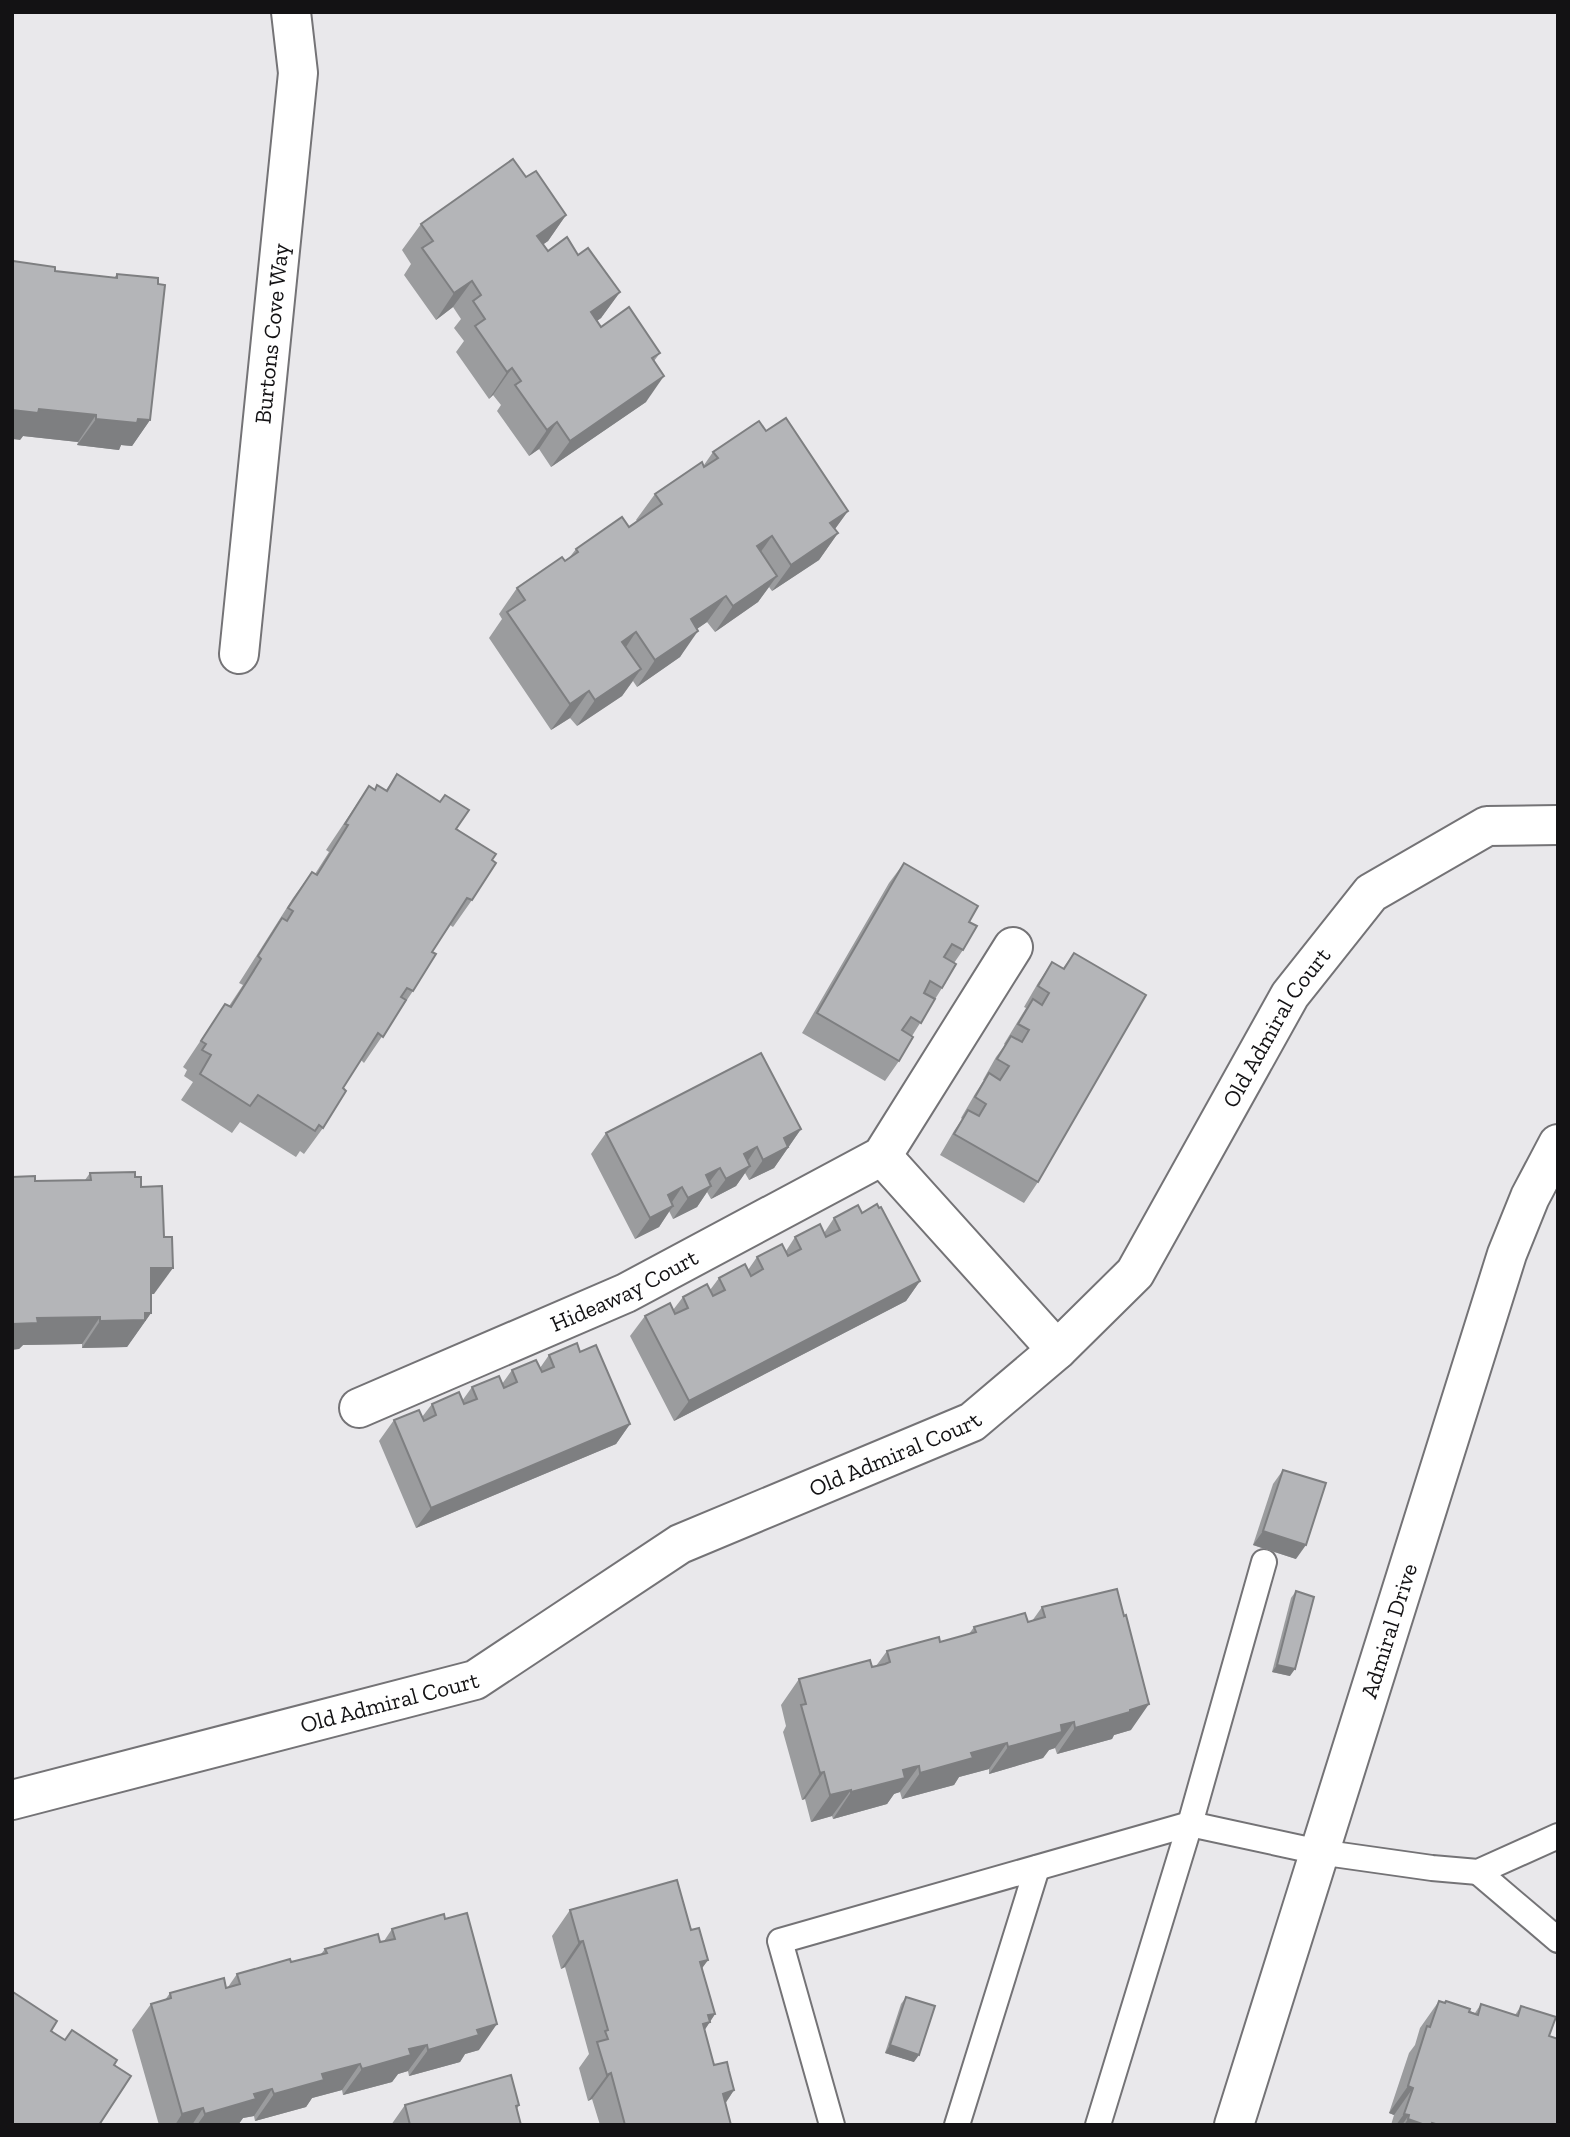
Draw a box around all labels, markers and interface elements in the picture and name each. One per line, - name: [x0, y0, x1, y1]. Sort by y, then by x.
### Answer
- street label: Burtons Cove Way: [248, 242, 295, 425]
- street label: Old Admiral Court: [1216, 942, 1336, 1113]
- street label: Hideaway Court: [546, 1243, 703, 1338]
- street label: Old Admiral Court: [805, 1406, 987, 1503]
- street label: Admiral Drive: [1355, 1560, 1423, 1702]
- street label: Old Admiral Court: [297, 1665, 482, 1739]

